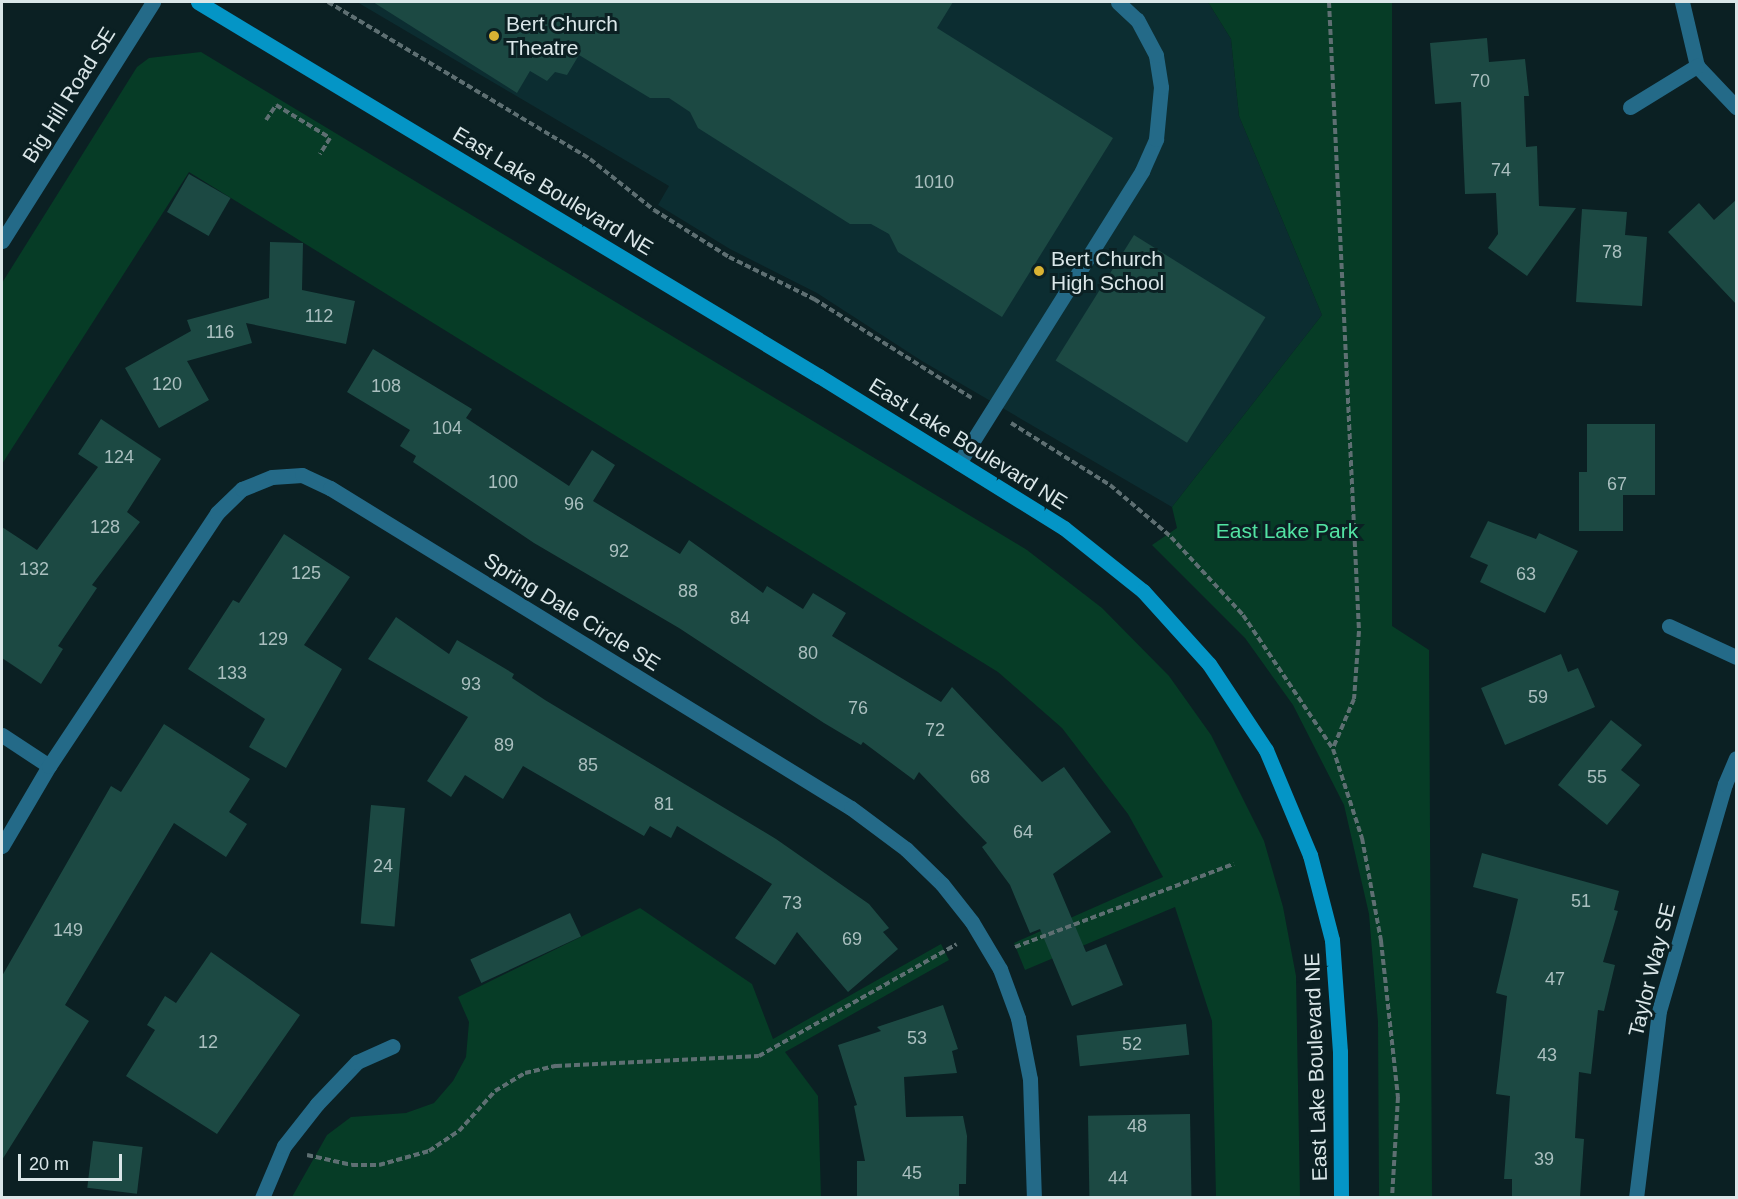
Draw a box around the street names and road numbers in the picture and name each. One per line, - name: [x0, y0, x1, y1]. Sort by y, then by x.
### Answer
- street label: Big Hill Road SE: [17, 23, 121, 167]
- street label: East Lake Boulevard NE: [448, 121, 658, 261]
- street label: East Lake Boulevard NE: [864, 373, 1072, 515]
- street label: Spring Dale Circle SE: [479, 548, 665, 676]
- street label: Taylor Way SE: [1623, 901, 1681, 1039]
- street label: East Lake Boulevard NE: [1299, 952, 1333, 1182]

